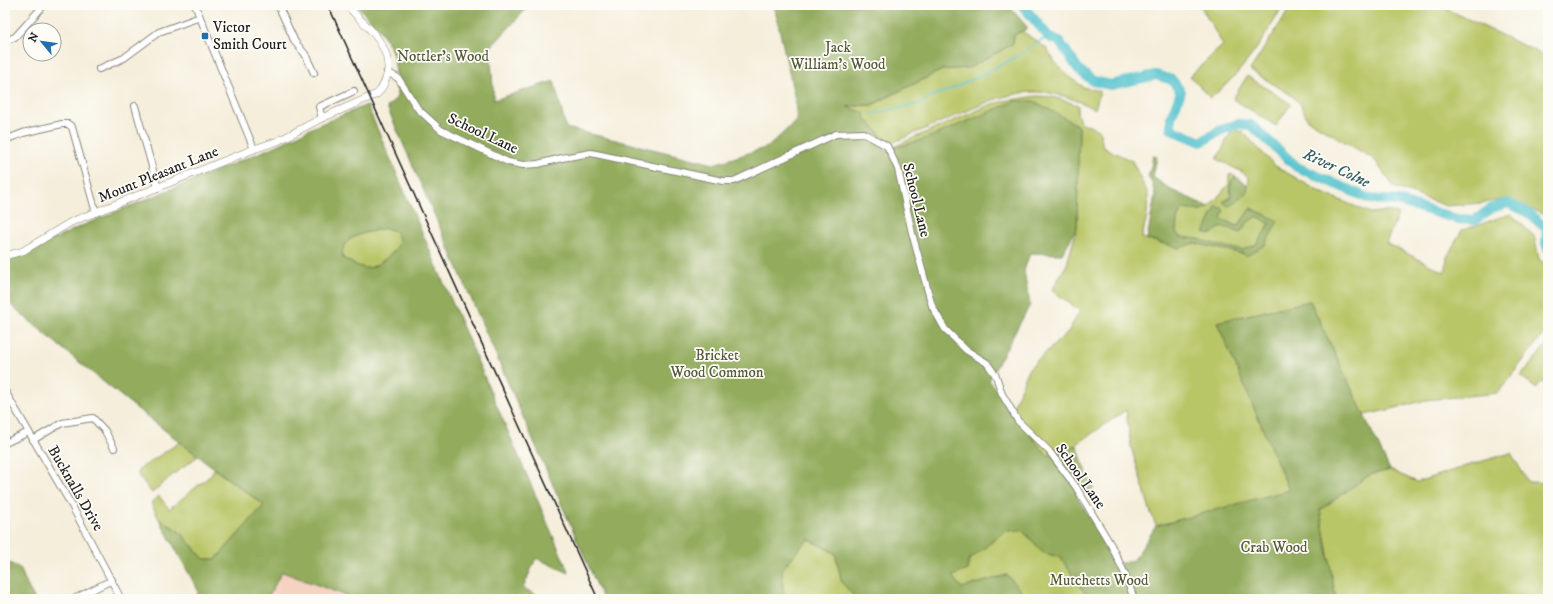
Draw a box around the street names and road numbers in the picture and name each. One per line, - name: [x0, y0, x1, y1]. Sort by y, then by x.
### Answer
- street label: School Lane: [445, 109, 521, 158]
- street label: Mount Pleasant Lane: [95, 142, 221, 207]
- street label: School Lane: [898, 161, 935, 239]
- street label: School Lane: [1051, 440, 1110, 513]
- street label: Bucknalls Drive: [43, 442, 108, 534]

